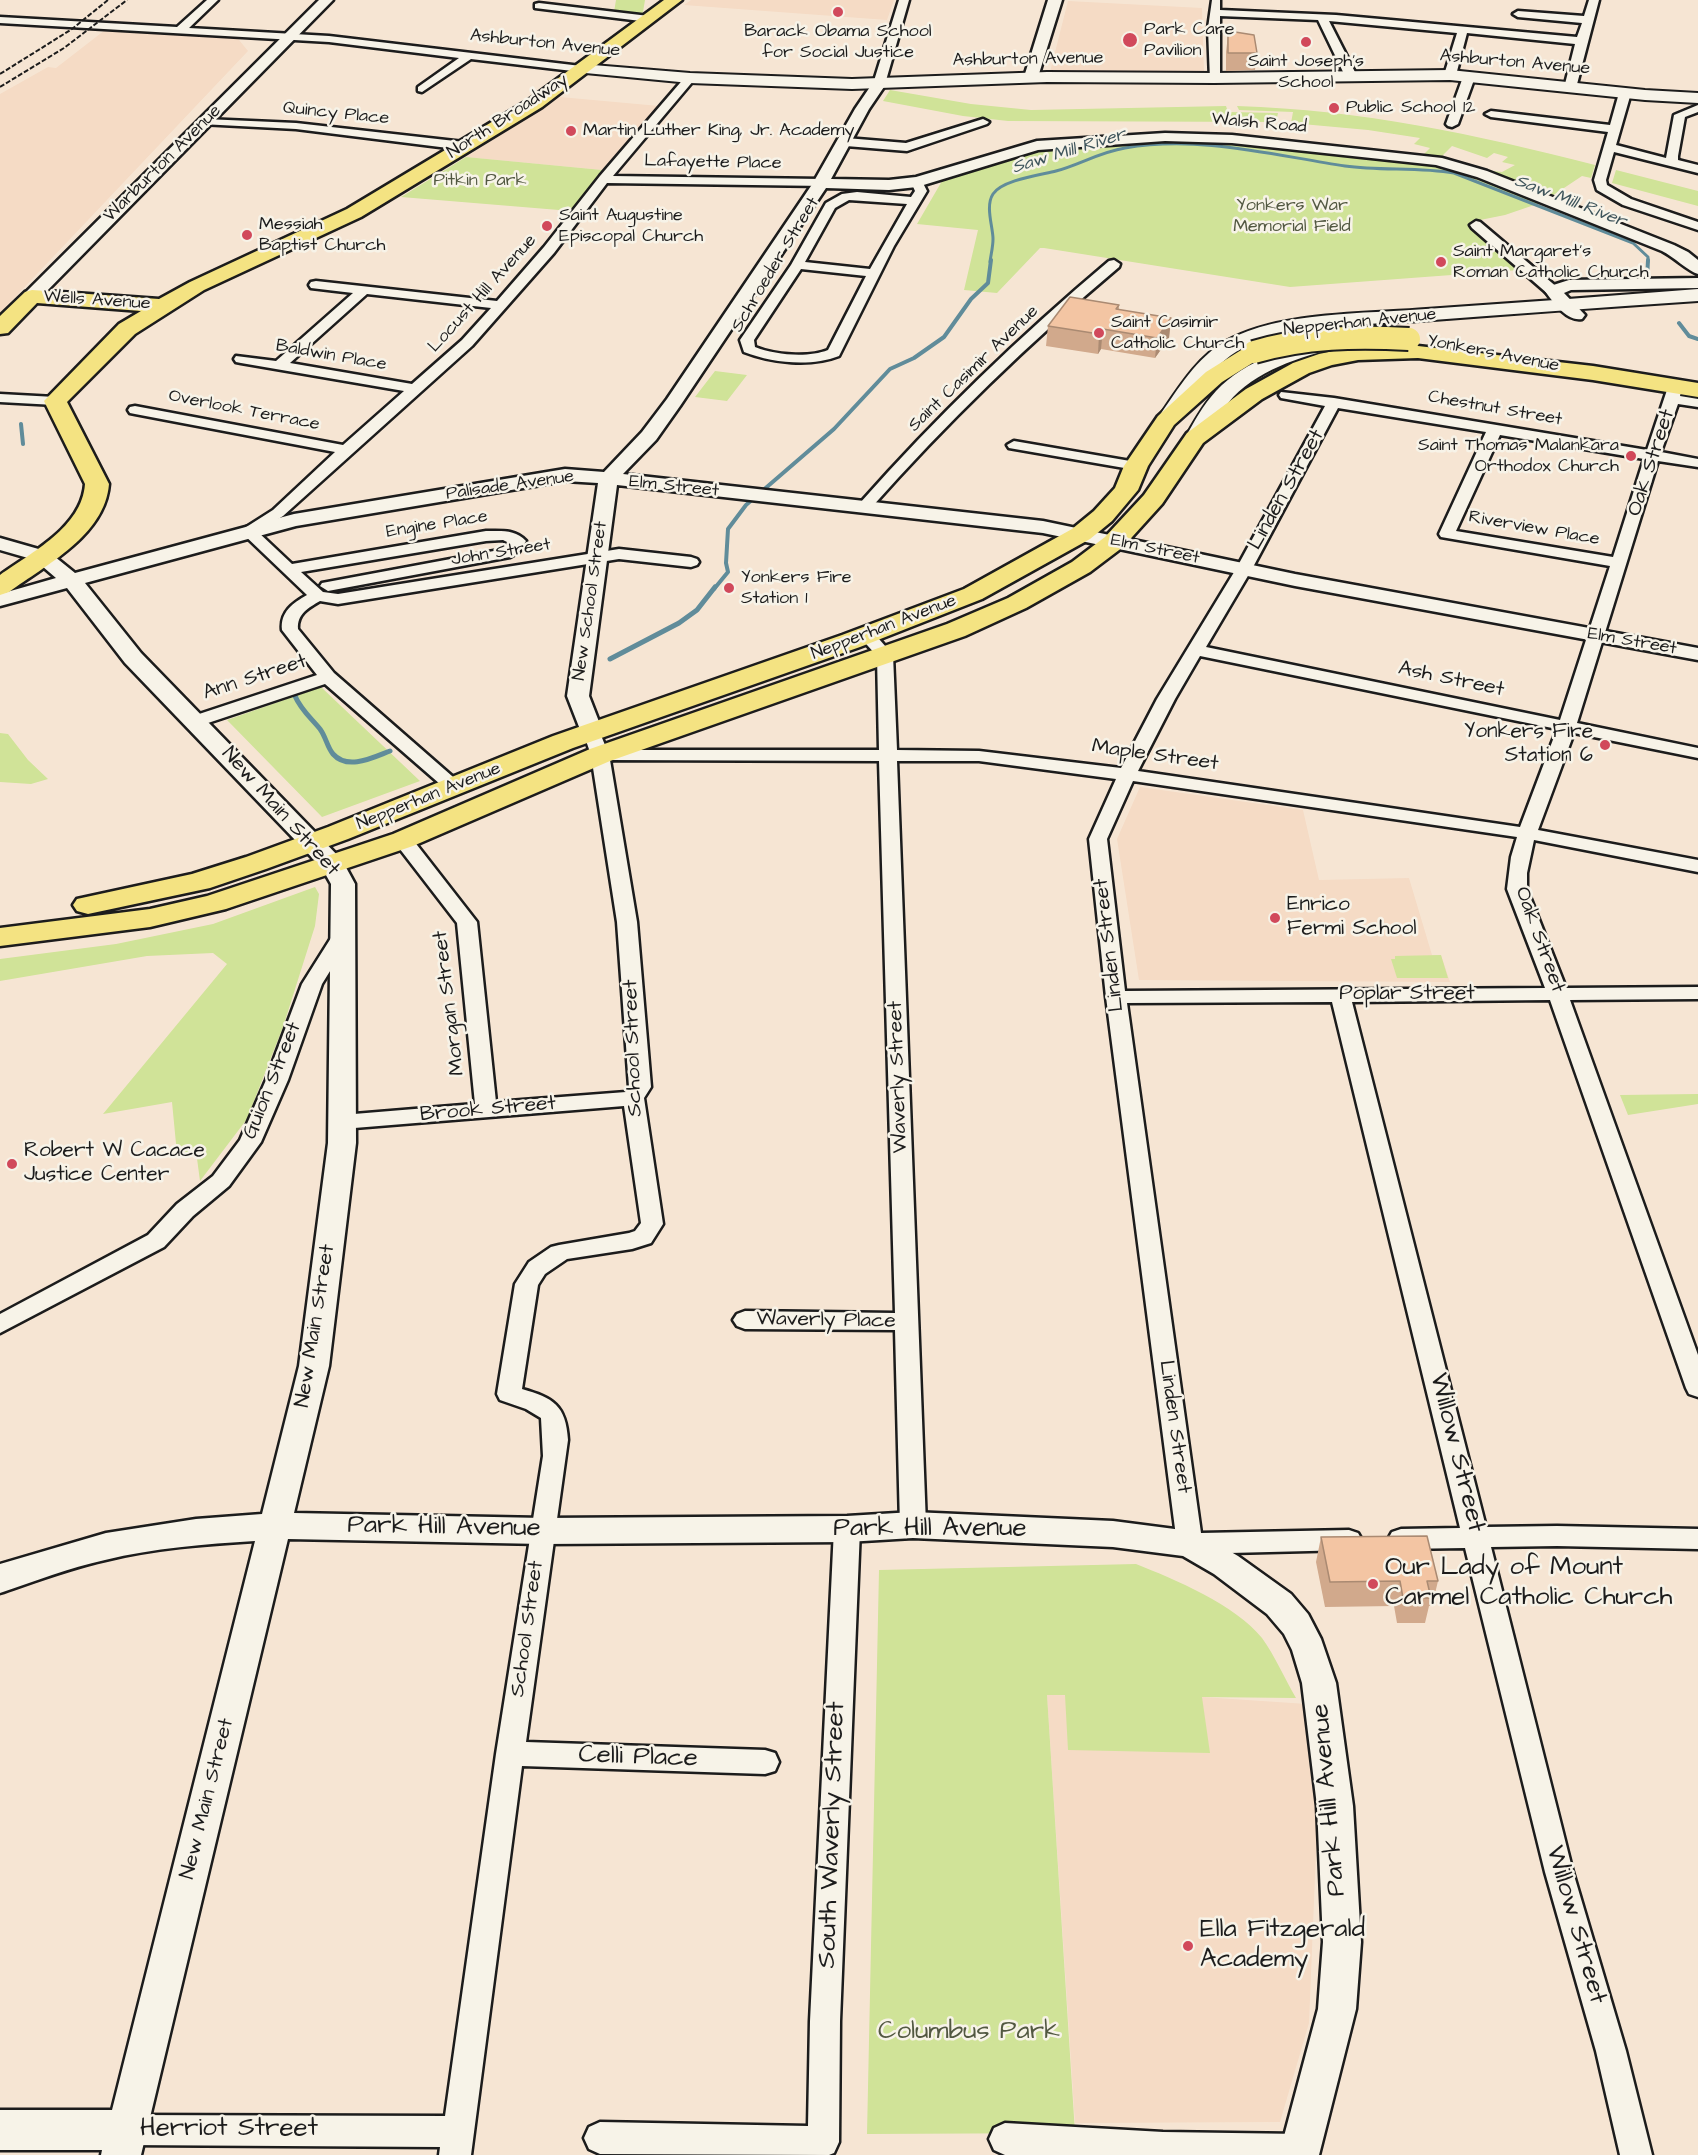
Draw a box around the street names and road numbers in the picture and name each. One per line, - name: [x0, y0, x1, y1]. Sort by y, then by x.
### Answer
- street label: Ashburton Avenue: [469, 25, 621, 63]
- street label: Ashburton Avenue: [1439, 46, 1591, 80]
- street label: Ashburton Avenue: [952, 48, 1104, 72]
- street label: North Broadway: [444, 70, 572, 164]
- street label: Quincy Place: [282, 98, 390, 130]
- street label: Warburton Avenue: [100, 101, 226, 227]
- street label: Walsh Road: [1211, 109, 1307, 139]
- street label: Lafayette Place: [644, 151, 782, 175]
- street label: Schroeder Street: [727, 194, 825, 336]
- street label: Locust Hill Avenue: [424, 230, 542, 358]
- street label: Wells Avenue: [43, 286, 151, 316]
- street label: Saint Casimir Avenue: [904, 301, 1044, 437]
- street label: Nepperhan Avenue: [1283, 304, 1437, 342]
- street label: Yonkers Avenue: [1425, 331, 1561, 377]
- street label: Baldwin Place: [274, 336, 388, 376]
- street label: Overlook Terrace: [167, 386, 321, 436]
- street label: Chestnut Street: [1426, 387, 1564, 431]
- street label: Oak Street: [1623, 406, 1681, 520]
- street label: Linden Street: [1243, 425, 1331, 555]
- street label: Palisade Avenue: [445, 466, 575, 506]
- street label: Elm Street: [628, 472, 720, 502]
- street label: Engine Place: [385, 506, 489, 544]
- street label: Riverview Place: [1467, 507, 1601, 551]
- street label: New School Street: [569, 520, 613, 682]
- street label: Elm Street: [1109, 530, 1201, 570]
- street label: John Street: [450, 534, 552, 572]
- street label: Nepperhan Avenue: [808, 590, 960, 666]
- street label: Elm Street: [1586, 624, 1678, 660]
- street label: Ann Street: [200, 649, 310, 707]
- street label: Ash Street: [1396, 656, 1506, 704]
- street label: Maple Street: [1090, 735, 1220, 777]
- street label: New Main Street: [215, 742, 345, 882]
- street label: Nepperhan Avenue: [354, 758, 504, 836]
- street label: Linden Street: [1089, 877, 1131, 1013]
- street label: Oak Street: [1508, 884, 1570, 996]
- street label: Morgan Street: [429, 929, 471, 1077]
- street label: School Street: [619, 979, 649, 1117]
- street label: Poplar Street: [1339, 982, 1475, 1008]
- street label: Waverly Street: [884, 1000, 914, 1154]
- street label: Guion Street: [238, 1019, 308, 1143]
- street label: Brook Street: [419, 1092, 557, 1128]
- street label: New Main Street: [291, 1243, 341, 1409]
- street label: Waverly Place: [756, 1307, 896, 1335]
- street label: Linden Street: [1152, 1359, 1196, 1495]
- street label: Willow Street: [1421, 1370, 1491, 1536]
- street label: Park Hill Avenue: [347, 1511, 541, 1545]
- street label: Park Hill Avenue: [833, 1514, 1027, 1546]
- street label: School Street: [506, 1559, 550, 1699]
- street label: South Waverly Street: [813, 1701, 853, 1969]
- street label: Park Hill Avenue: [1306, 1702, 1354, 1898]
- street label: New Main Street: [176, 1716, 240, 1882]
- street label: Celli Place: [578, 1740, 698, 1776]
- street label: Willow Street: [1538, 1842, 1612, 2008]
- street label: Herriot Street: [140, 2114, 318, 2146]

